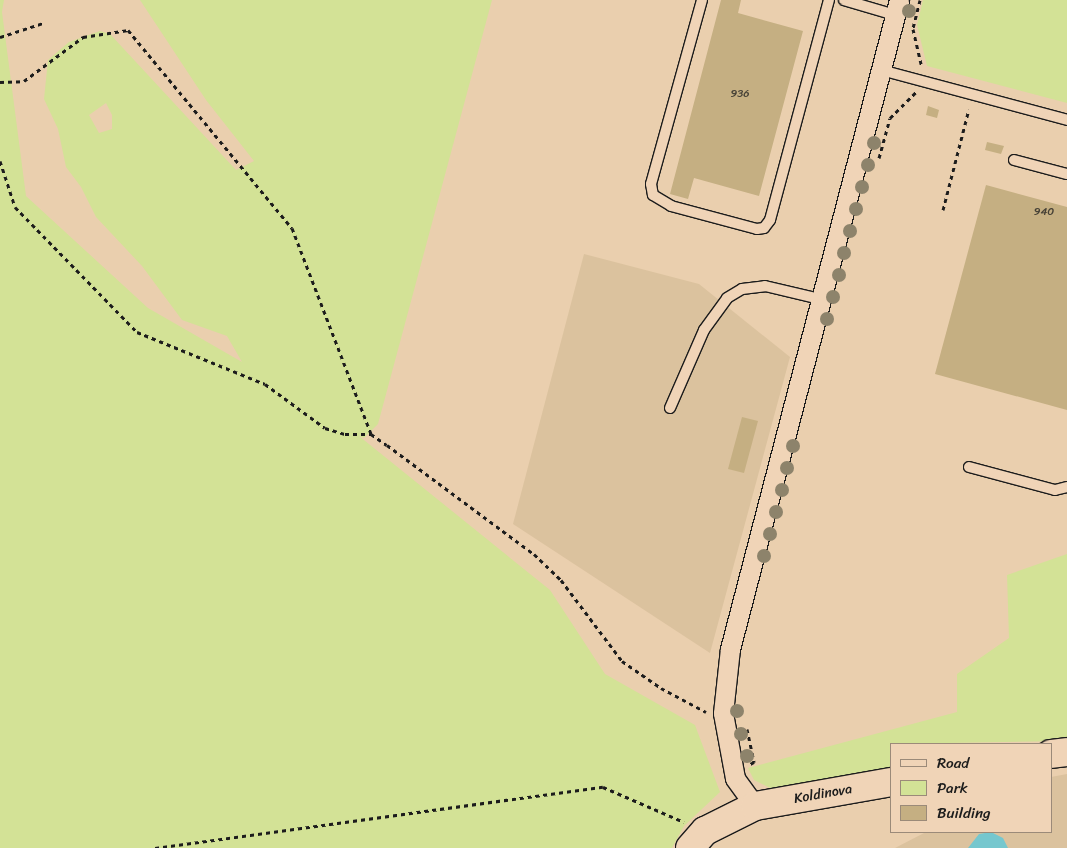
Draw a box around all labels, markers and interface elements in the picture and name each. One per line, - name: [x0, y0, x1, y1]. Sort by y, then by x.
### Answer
- house number: 936: [730, 87, 750, 101]
- house number: 940: [1034, 205, 1054, 219]
- legend: [890, 743, 1052, 833]
- text: Road: [937, 750, 969, 776]
- text: Park: [937, 775, 968, 801]
- street label: Koldinova: [793, 781, 853, 807]
- text: Building: [937, 800, 991, 826]

